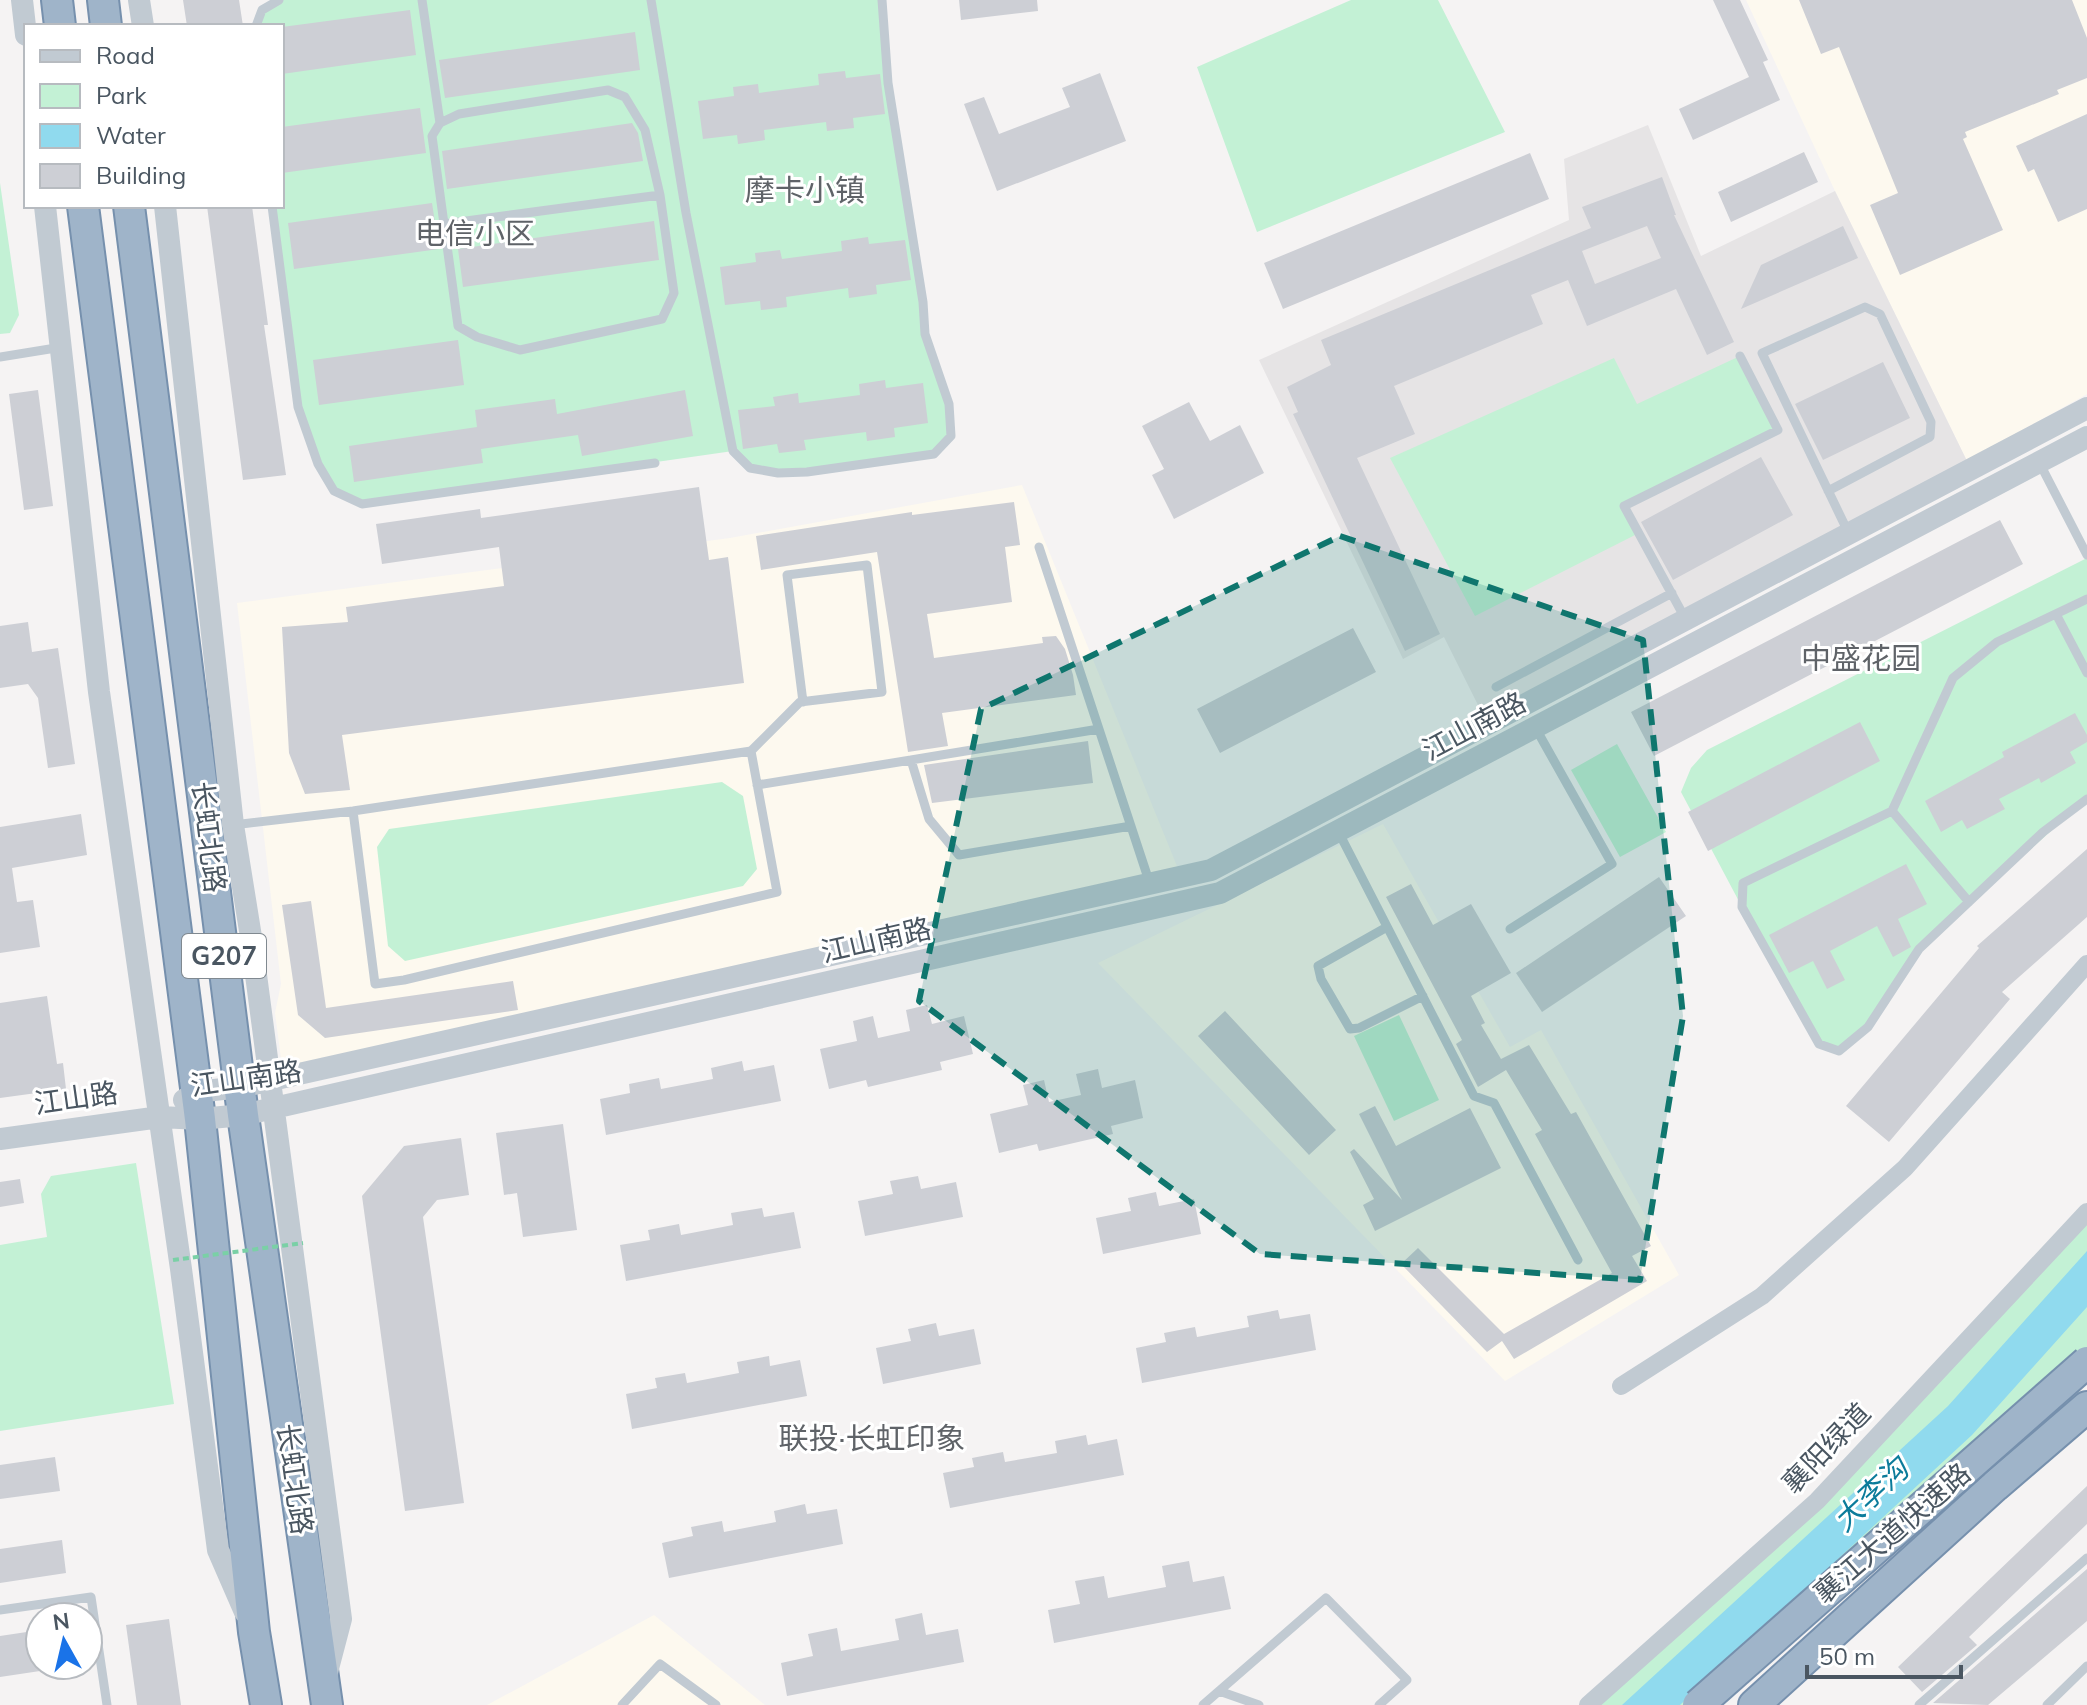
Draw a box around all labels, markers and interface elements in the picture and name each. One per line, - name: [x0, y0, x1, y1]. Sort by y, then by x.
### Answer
- legend: [24, 24, 284, 208]
- text: Road: [96, 40, 155, 70]
- text: Park: [96, 80, 147, 110]
- text: Water: [96, 120, 166, 150]
- text: Building: [96, 160, 186, 190]
- district label: 摩卡小镇: [745, 171, 865, 209]
- district label: 电信小区: [415, 214, 535, 252]
- district label: 中盛花园: [1801, 639, 1921, 677]
- street label: 江山南路: [1416, 684, 1531, 767]
- street label: 长虹北路: [185, 779, 234, 895]
- street label: 江山南路: [817, 910, 934, 969]
- road number: G207: [182, 934, 266, 978]
- street label: 江山南路: [188, 1052, 304, 1103]
- street label: 江山路: [32, 1074, 120, 1121]
- street label: 襄阳绿道: [1774, 1395, 1877, 1500]
- district label: 联投·长虹印象: [779, 1419, 965, 1457]
- street label: 长虹北路: [270, 1421, 321, 1537]
- water label: 大李沟: [1824, 1448, 1918, 1539]
- street label: 襄江大道快速路: [1806, 1455, 1977, 1610]
- north arrow: [24, 1601, 104, 1681]
- text: N: [51, 1606, 71, 1636]
- scale bar: [1807, 1629, 1961, 1679]
- text: 50 m: [1819, 1641, 1875, 1671]

